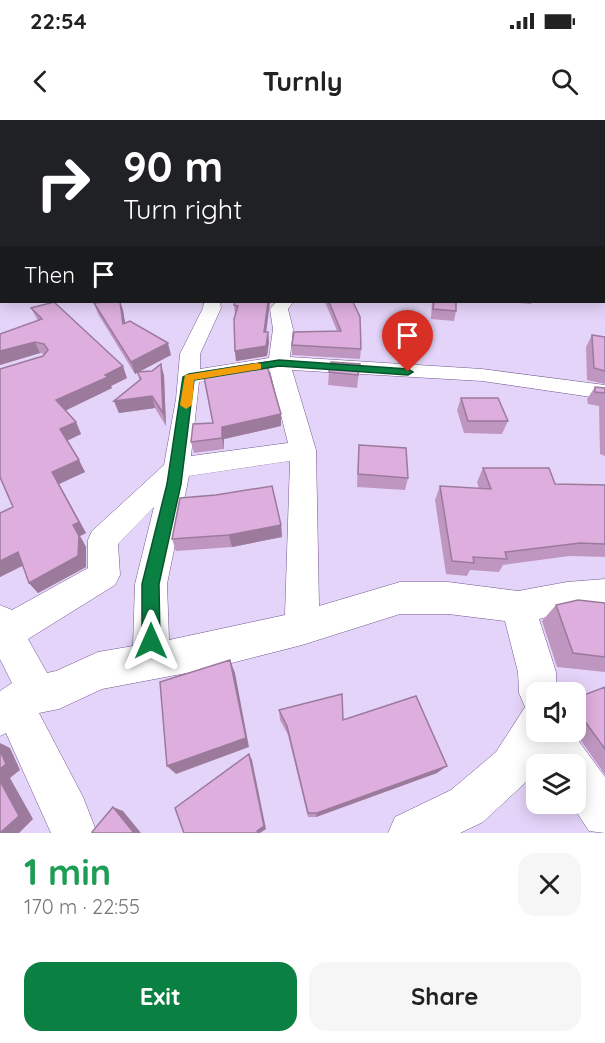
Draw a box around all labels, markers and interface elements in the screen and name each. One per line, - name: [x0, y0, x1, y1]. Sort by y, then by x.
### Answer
- text: 22:54: [30, 7, 87, 35]
- text: Turnly: [262, 64, 343, 98]
- icon: back: [24, 65, 57, 98]
- icon: search: [548, 65, 581, 98]
- text: 90 m: [123, 140, 223, 193]
- icon: right: [24, 144, 102, 222]
- text: Turn right: [123, 192, 242, 226]
- icon: arrive: [87, 258, 120, 291]
- text: Then: [24, 261, 75, 289]
- pin: [382, 310, 433, 372]
- icon: arrive: [391, 319, 424, 352]
- position arrow: [119, 609, 183, 673]
- map controls: [526, 682, 586, 814]
- button: sound: [526, 682, 586, 742]
- button: layers: [526, 754, 586, 814]
- text: 1 min: [24, 849, 111, 894]
- button: close: [518, 853, 581, 916]
- text: 170 m · 22:55: [24, 894, 140, 919]
- button: Exit: [24, 962, 297, 1031]
- button: Share: [309, 962, 581, 1031]

